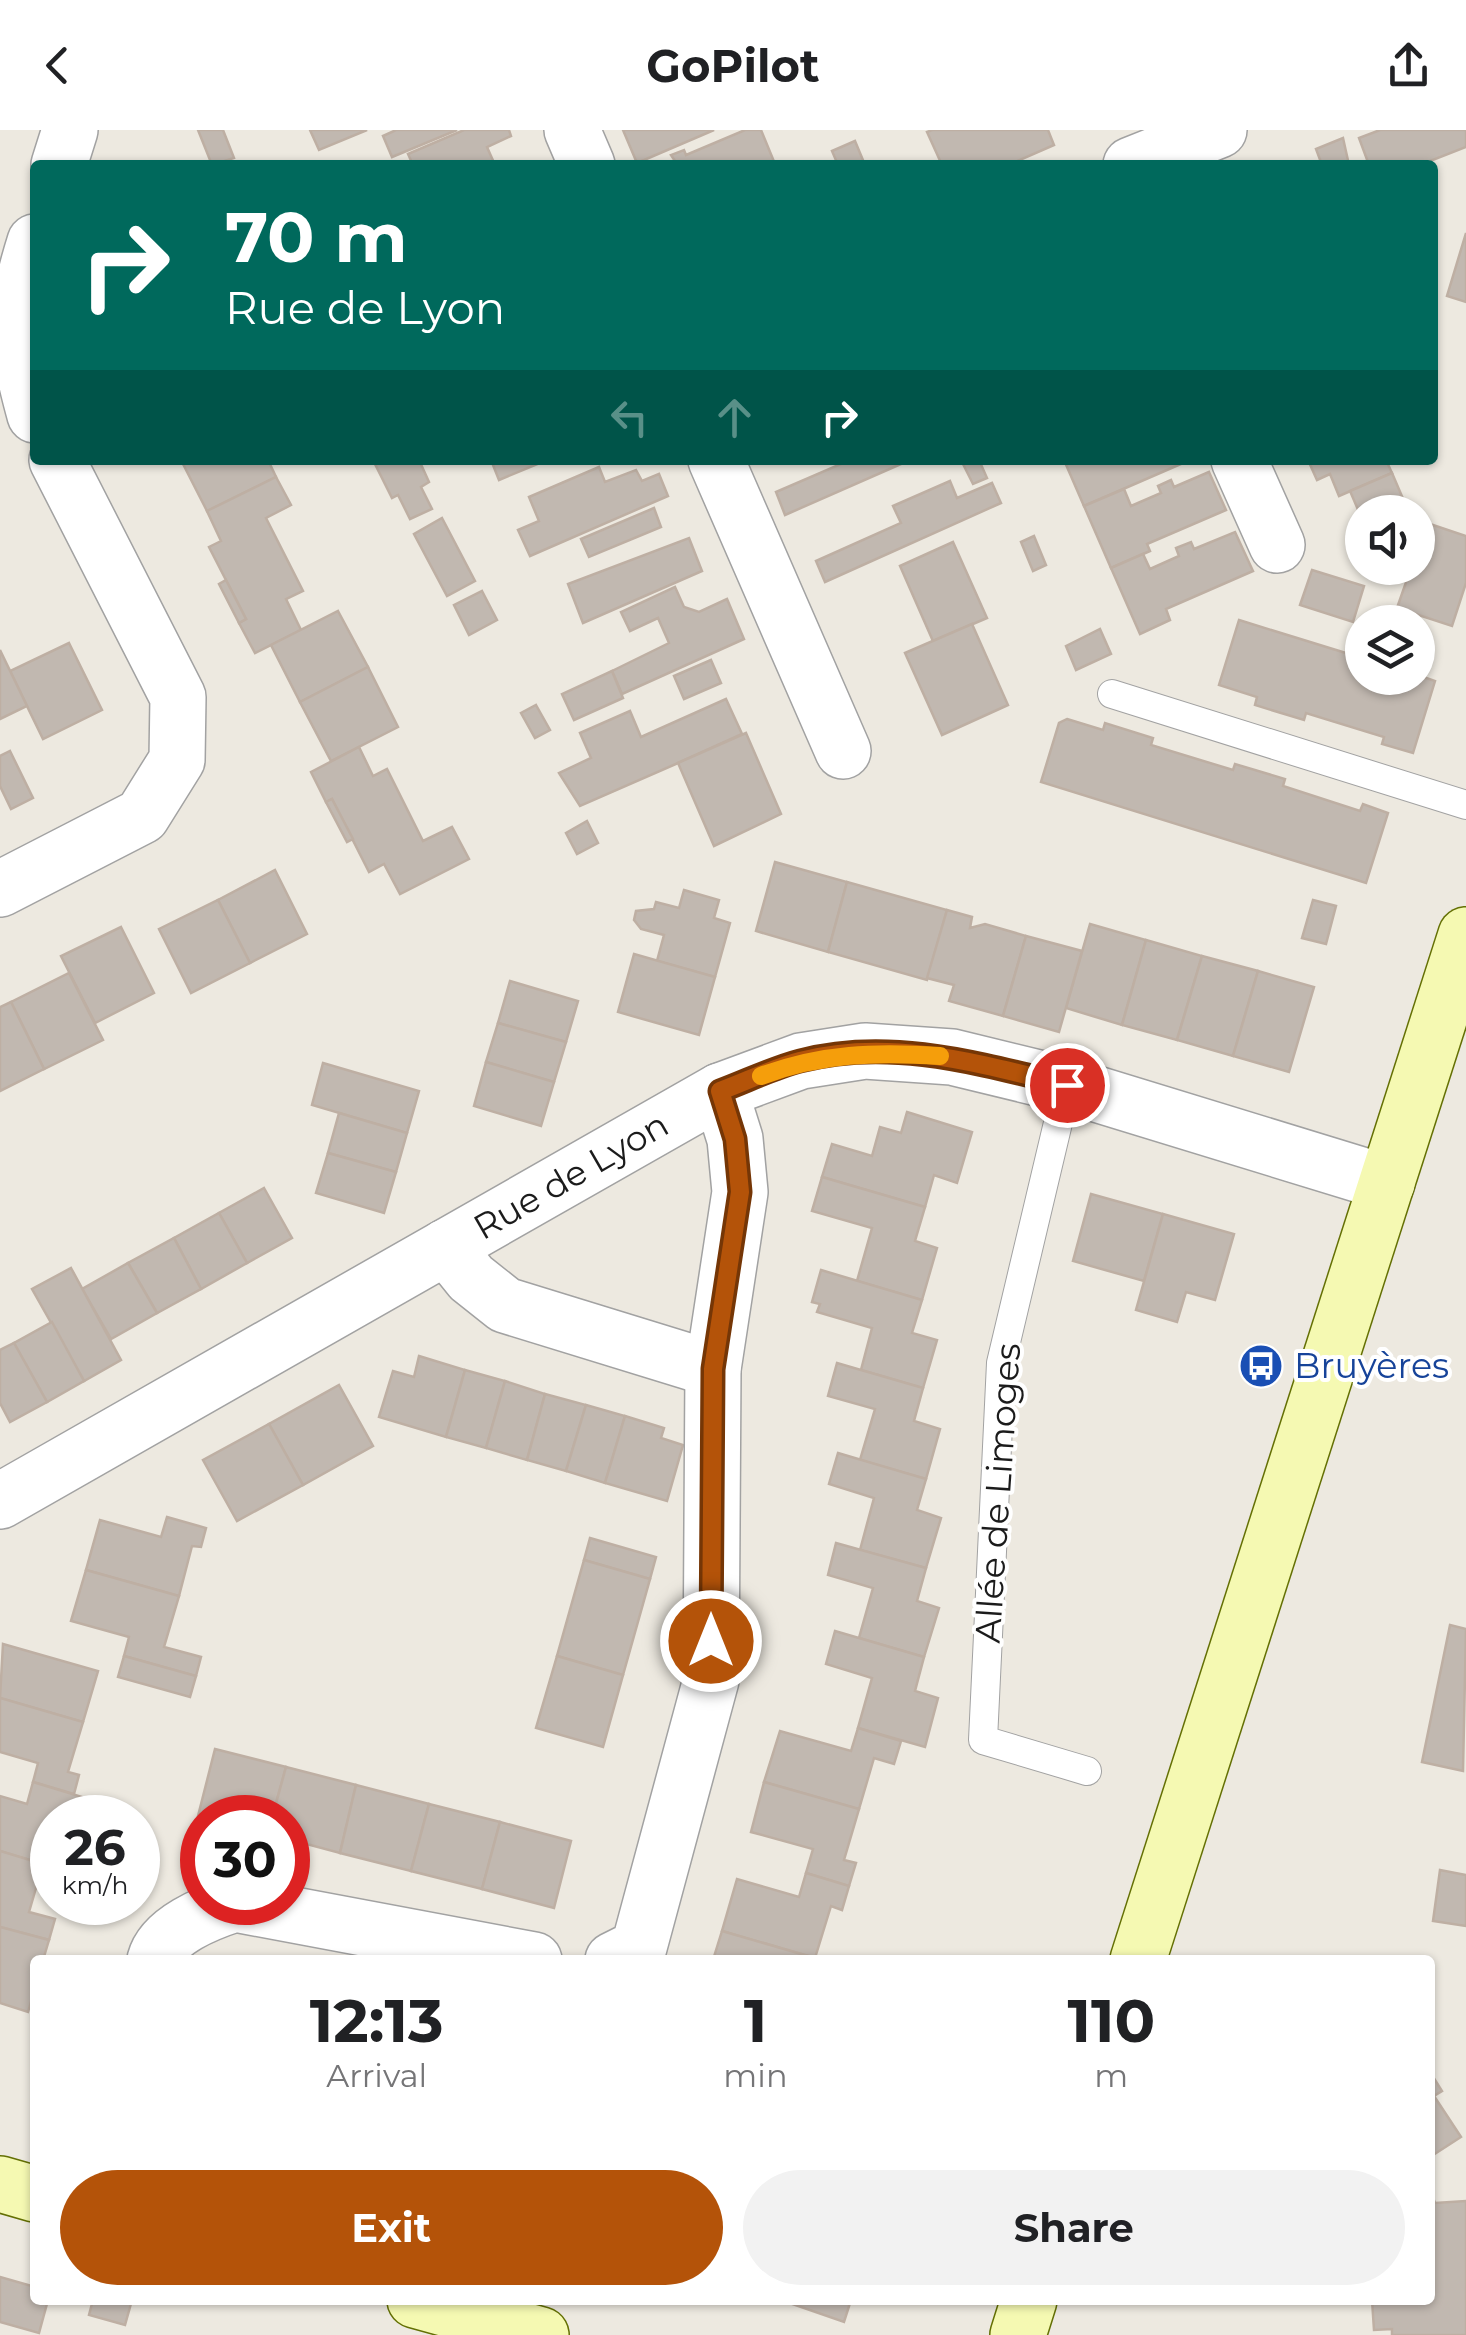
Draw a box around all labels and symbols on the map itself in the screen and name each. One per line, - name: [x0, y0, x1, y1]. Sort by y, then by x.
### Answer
- pin: [1025, 1043, 1110, 1128]
- street label: Rue de Lyon: [466, 1102, 676, 1249]
- street label: Allée de Limoges: [966, 1341, 1029, 1644]
- bus stop icon: Bruyères: [1238, 1343, 1284, 1389]
- place label: Bruyères: [1294, 1344, 1449, 1387]
- position arrow: [659, 1589, 763, 1693]
- speed limit sign: 30: [180, 1795, 310, 1925]

